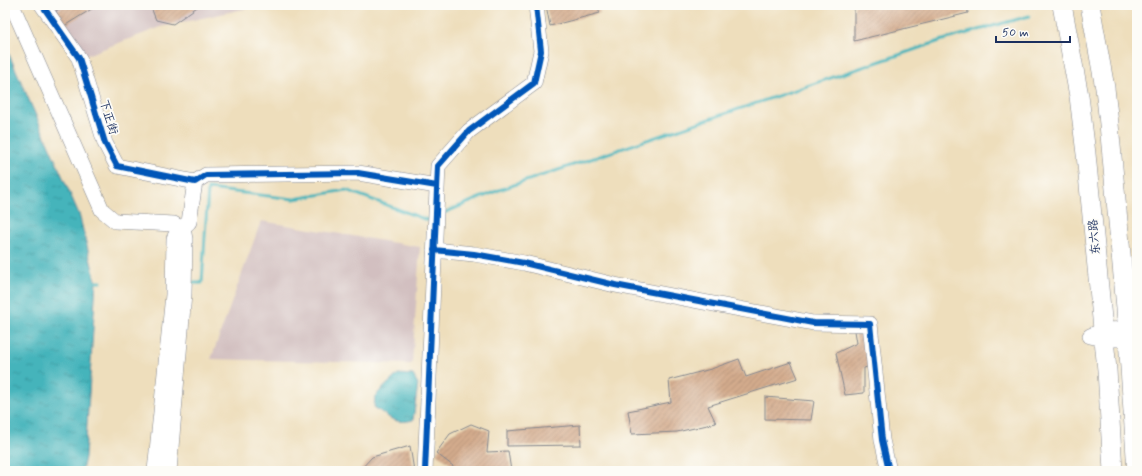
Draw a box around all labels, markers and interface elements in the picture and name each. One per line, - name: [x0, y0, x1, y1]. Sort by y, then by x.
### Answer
- scale bar: [996, 18, 1070, 44]
- text: 50 m: [1002, 25, 1029, 41]
- street label: 下正街: [95, 98, 121, 137]
- street label: 东六路: [1085, 218, 1105, 256]

